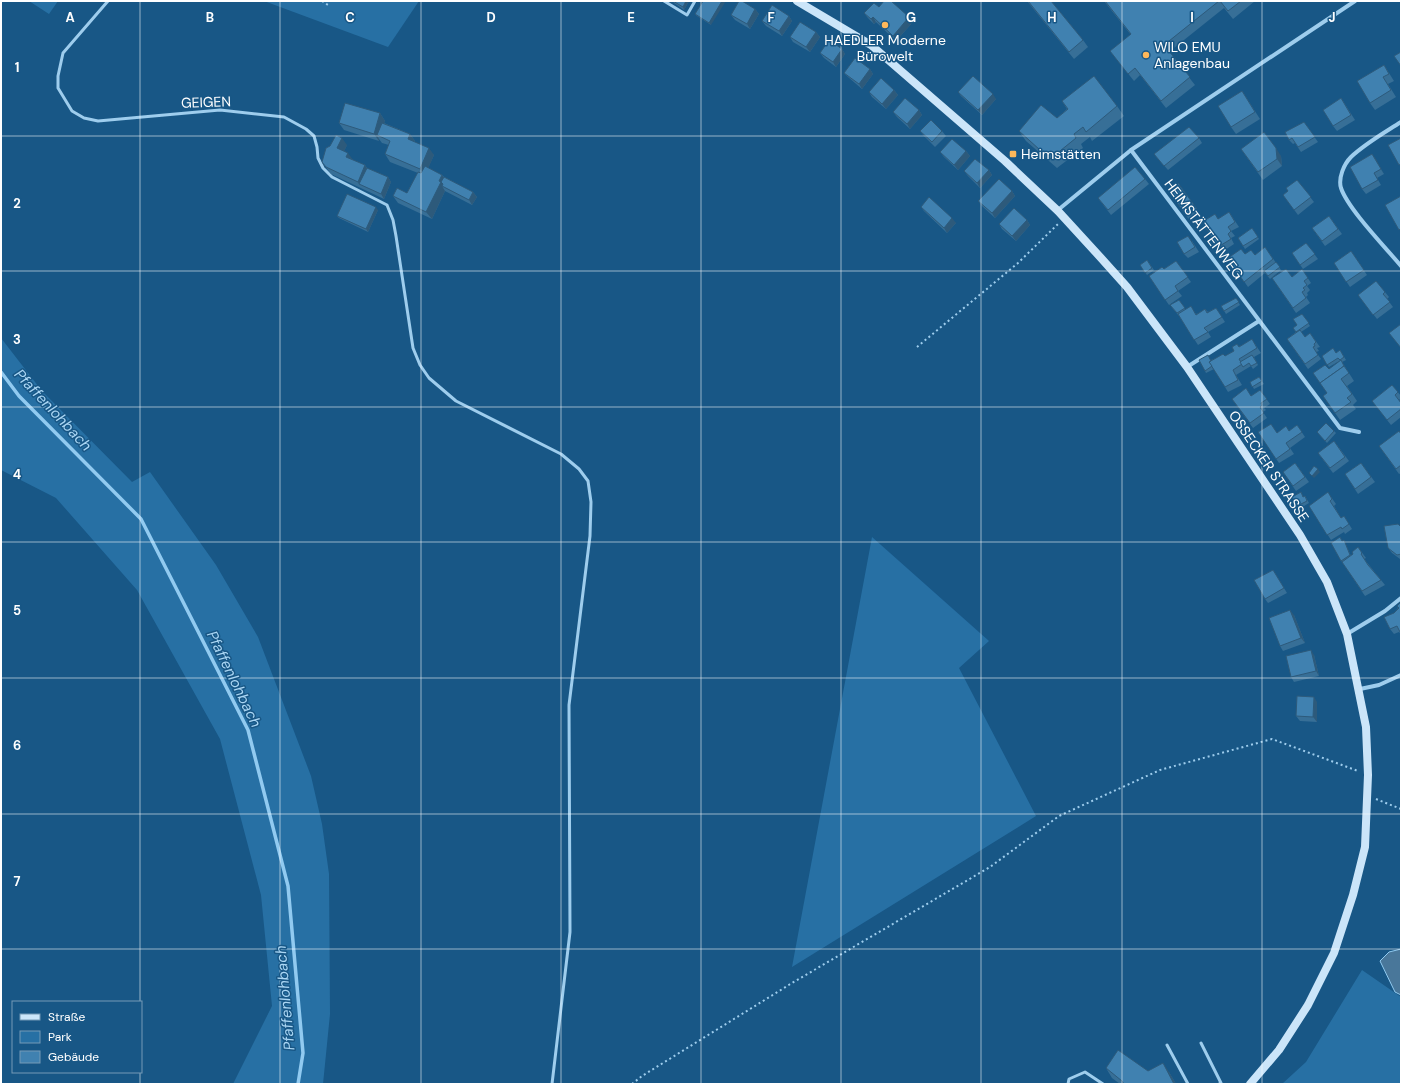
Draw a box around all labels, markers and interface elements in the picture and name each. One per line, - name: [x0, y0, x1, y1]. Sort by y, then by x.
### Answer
- text: A: [65, 9, 75, 26]
- text: B: [206, 9, 214, 26]
- text: C: [345, 9, 355, 26]
- text: D: [486, 9, 496, 26]
- text: E: [627, 9, 635, 26]
- text: F: [767, 9, 775, 26]
- text: G: [906, 9, 916, 26]
- text: H: [1047, 9, 1057, 26]
- text: I: [1190, 9, 1194, 26]
- text: J: [1328, 9, 1336, 26]
- marker: HAEDLER Moderne Bürowelt: [880, 20, 890, 30]
- place label: HAEDLER Moderne Bürowelt: [824, 31, 946, 65]
- place label: WILO EMU Anlagenbau: [1154, 38, 1230, 72]
- marker: WILO EMU Anlagenbau: [1141, 50, 1151, 60]
- text: 1: [15, 59, 19, 76]
- street label: GEIGEN: [181, 92, 231, 112]
- place label: Heimstätten: [1021, 145, 1101, 163]
- marker: Heimstätten: [1008, 149, 1018, 159]
- street label: HEIMSTÄTTENWEG: [1160, 175, 1248, 283]
- text: 2: [13, 195, 21, 212]
- text: 3: [13, 331, 21, 348]
- water label: Pfaffenlohbach: [10, 365, 96, 456]
- street label: OSSECKER STRASSE: [1225, 407, 1313, 525]
- text: 4: [13, 466, 21, 483]
- text: 5: [13, 602, 21, 619]
- water label: Pfaffenlohbach: [202, 627, 266, 731]
- text: 6: [13, 737, 21, 754]
- text: 7: [14, 873, 21, 890]
- water label: Pfaffenlohbach: [270, 944, 300, 1051]
- legend: [12, 1001, 142, 1073]
- text: Straße: [48, 1009, 85, 1025]
- text: Park: [48, 1029, 72, 1045]
- text: Gebäude: [48, 1049, 99, 1065]

